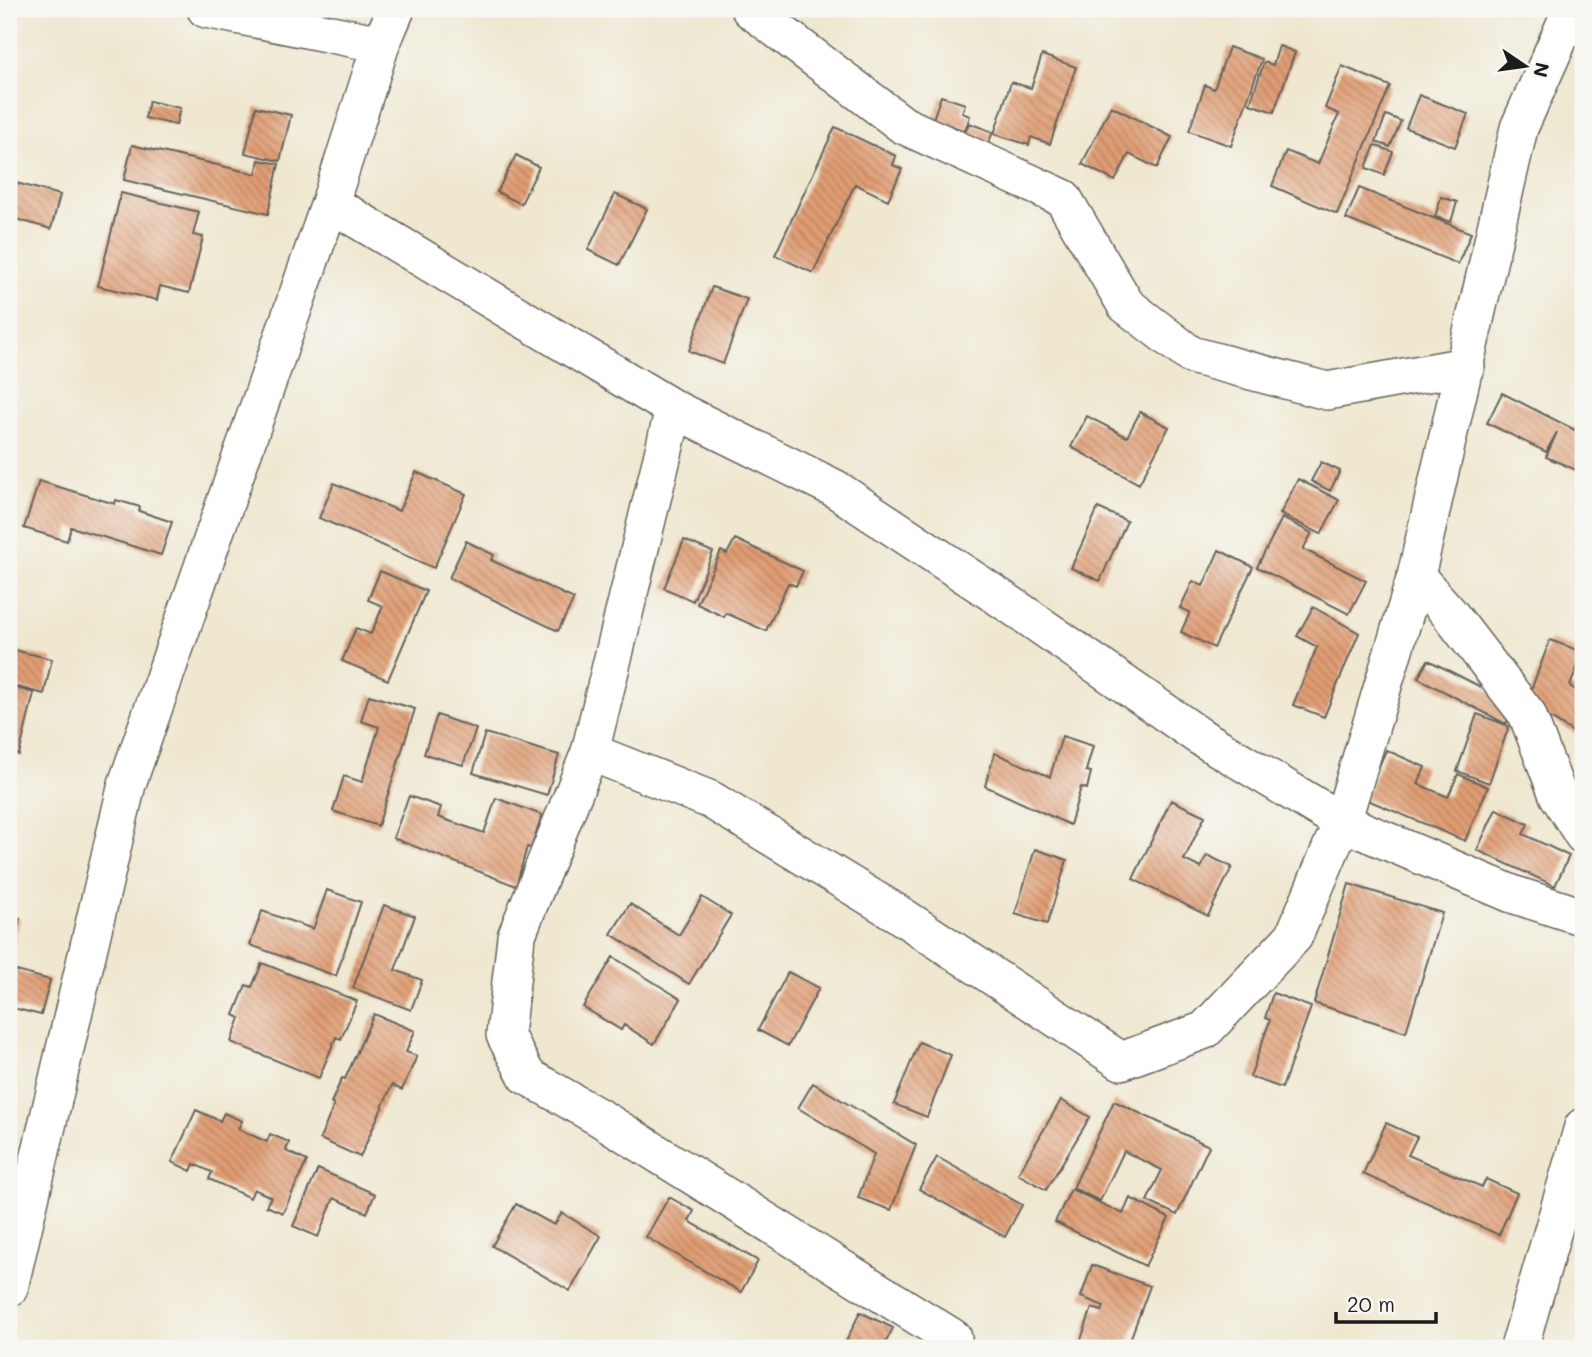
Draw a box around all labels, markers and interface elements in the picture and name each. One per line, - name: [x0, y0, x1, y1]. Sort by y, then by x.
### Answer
- north arrow: [1490, 32, 1560, 102]
- text: N: [1528, 60, 1556, 80]
- scale bar: [1336, 1280, 1436, 1324]
- text: 20 m: [1347, 1290, 1395, 1317]

